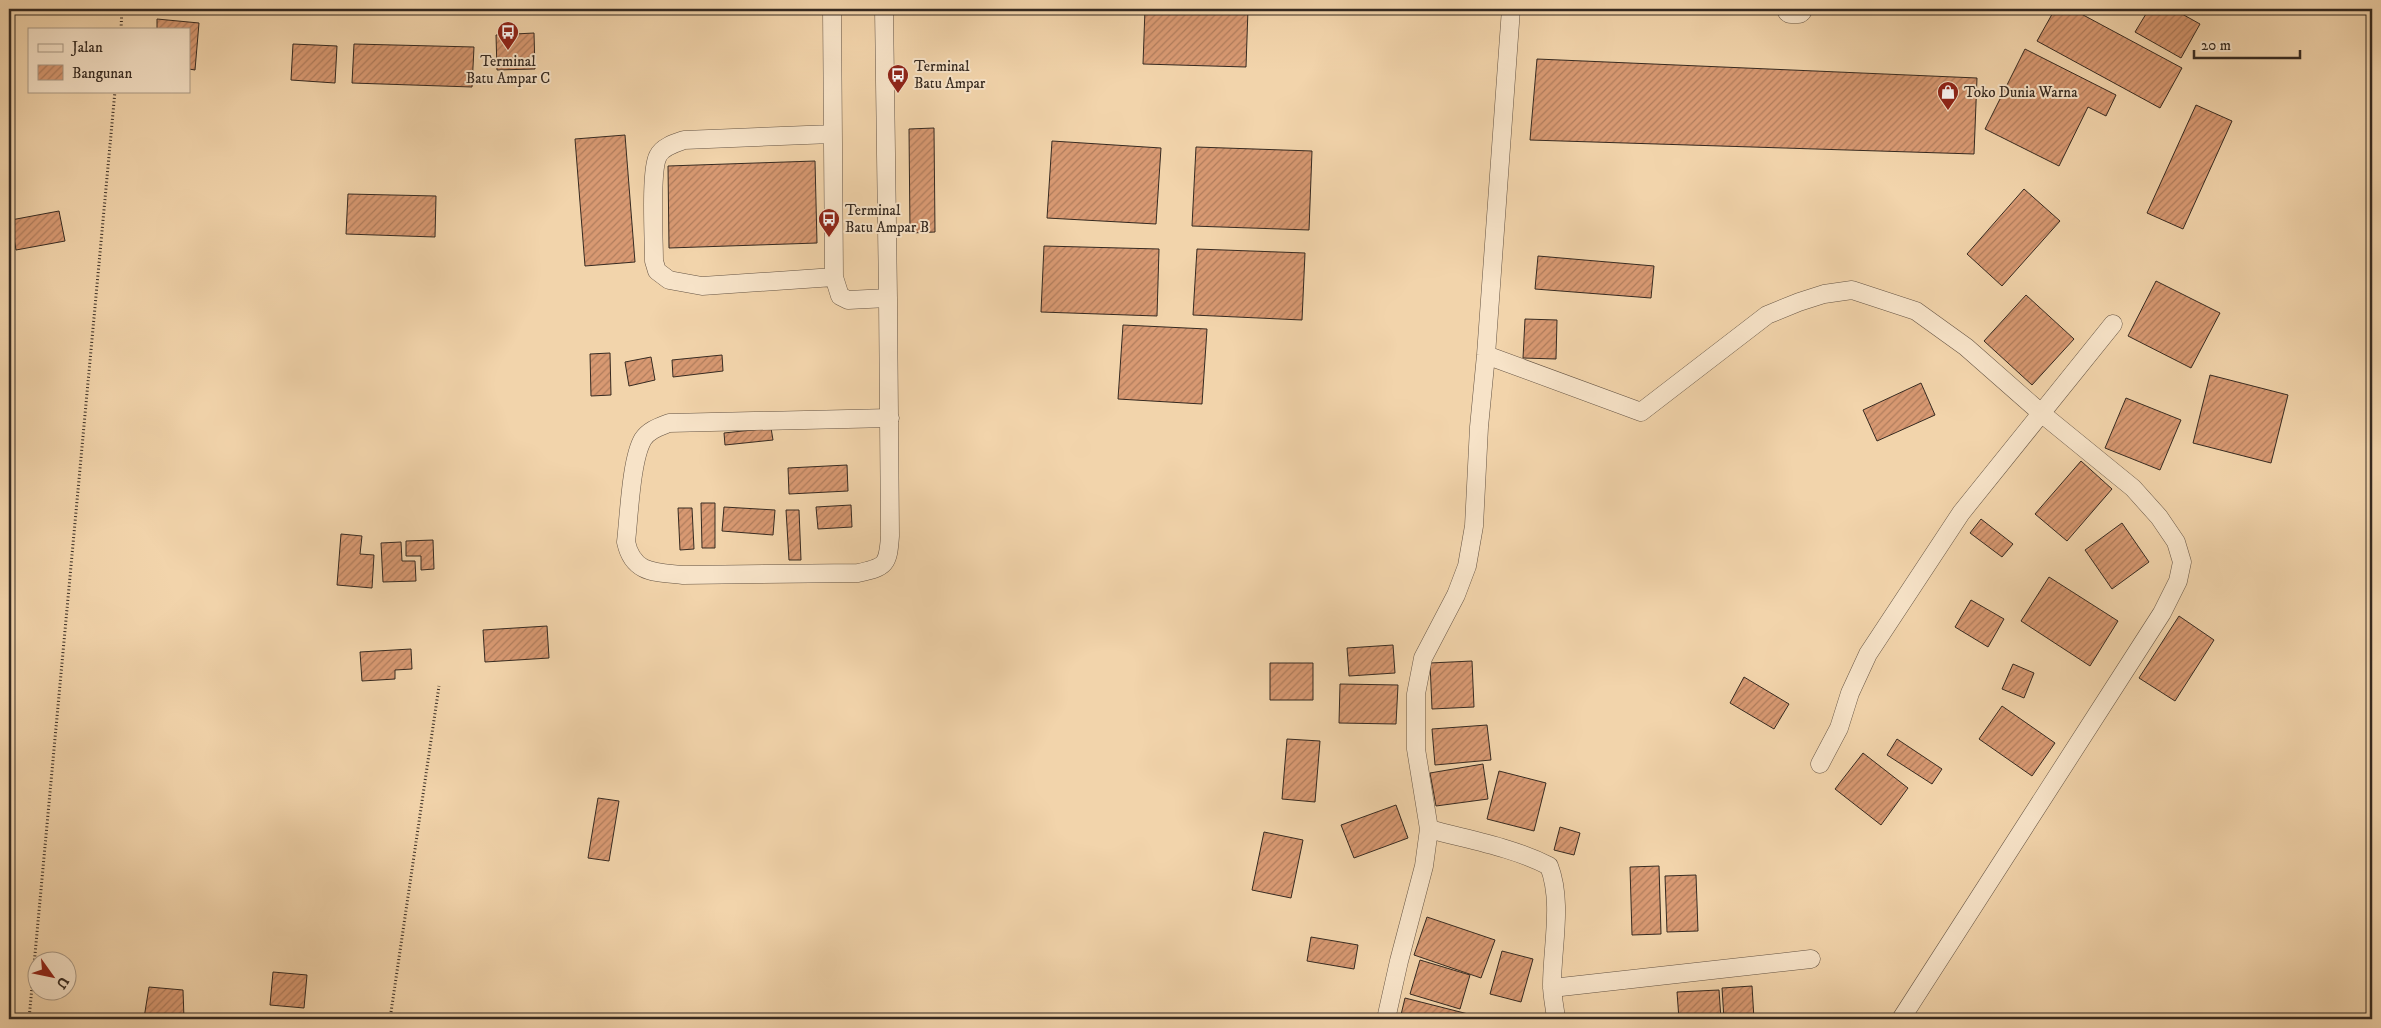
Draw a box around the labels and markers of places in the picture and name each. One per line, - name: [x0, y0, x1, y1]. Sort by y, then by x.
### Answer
- bus stop icon: Terminal Batu Ampar C: [496, 20, 520, 51]
- place label: Terminal Batu Ampar C: [466, 52, 550, 88]
- place label: Terminal Batu Ampar: [914, 57, 986, 93]
- bus stop icon: Terminal Batu Ampar: [886, 63, 910, 94]
- shop icon: Toko Dunia Warna: [1936, 80, 1960, 111]
- place label: Toko Dunia Warna: [1964, 83, 2078, 102]
- place label: Terminal Batu Ampar B: [845, 201, 929, 237]
- bus stop icon: Terminal Batu Ampar B: [817, 207, 841, 238]

